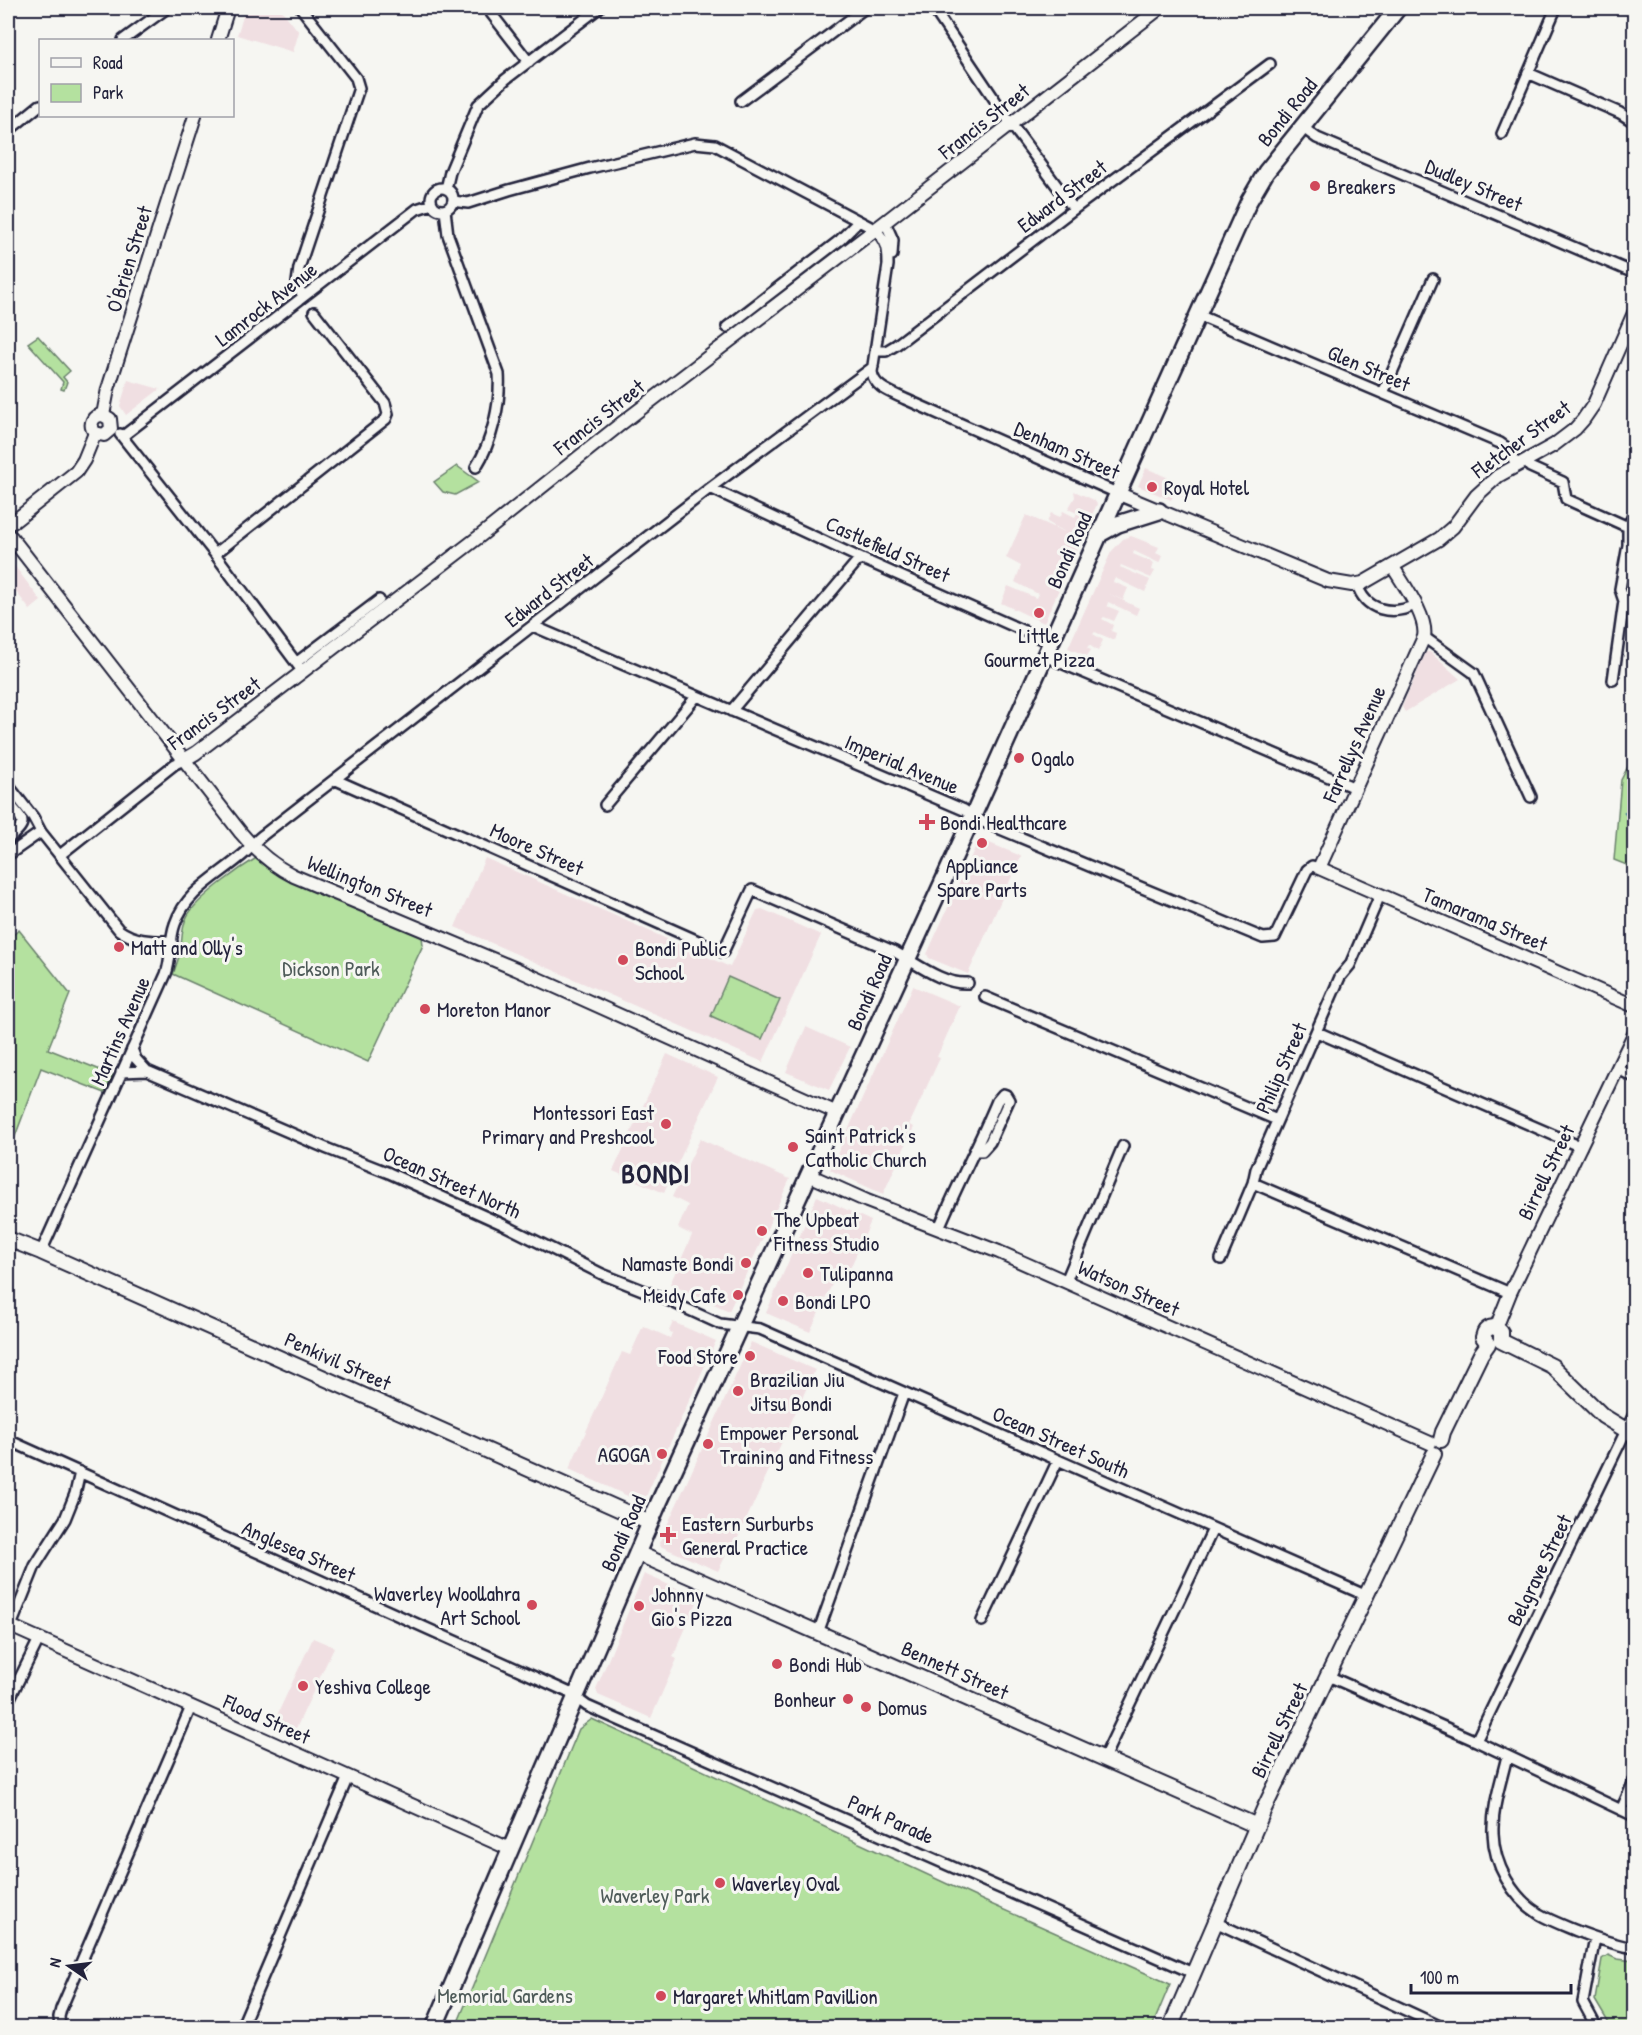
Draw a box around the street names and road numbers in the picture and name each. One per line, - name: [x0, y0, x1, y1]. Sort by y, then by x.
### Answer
- street label: Bondi Road: [1250, 71, 1324, 153]
- street label: Francis Street: [932, 76, 1036, 166]
- street label: Edward Street: [1011, 152, 1113, 239]
- street label: Dudley Street: [1421, 152, 1528, 219]
- street label: O'Brien Street: [99, 201, 159, 316]
- street label: Lamrock Avenue: [209, 255, 323, 353]
- street label: Glen Street: [1323, 338, 1416, 399]
- street label: Francis Street: [547, 372, 651, 462]
- street label: Fletcher Street: [1465, 393, 1577, 485]
- street label: Denham Street: [1010, 414, 1125, 487]
- street label: Bondi Road: [1039, 507, 1099, 593]
- street label: Castlefield Street: [821, 509, 955, 590]
- street label: Edward Street: [499, 546, 600, 634]
- street label: Francis Street: [161, 669, 267, 757]
- street label: Farrellys Avenue: [1315, 681, 1393, 808]
- street label: Imperial Avenue: [841, 727, 963, 801]
- street label: Moore Street: [486, 815, 589, 883]
- street label: Wellington Street: [303, 848, 438, 925]
- street label: Tamarama Street: [1418, 880, 1553, 959]
- street label: Bondi Road: [839, 949, 899, 1035]
- street label: Martins Avenue: [83, 972, 157, 1090]
- street label: Philip Street: [1248, 1017, 1314, 1118]
- street label: Birrell Street: [1510, 1119, 1582, 1224]
- street label: Ocean Street North: [378, 1139, 526, 1225]
- street label: Watson Street: [1074, 1253, 1185, 1324]
- street label: Penkivil Street: [280, 1325, 397, 1398]
- street label: Ocean Street South: [988, 1399, 1134, 1485]
- street label: Bondi Road: [593, 1490, 653, 1576]
- street label: Belgrave Street: [1500, 1509, 1579, 1631]
- street label: Anglesea Street: [238, 1513, 361, 1589]
- street label: Bennett Street: [897, 1633, 1014, 1707]
- street label: Birrell Street: [1243, 1677, 1315, 1782]
- street label: Flood Street: [218, 1687, 316, 1751]
- street label: Park Parade: [843, 1787, 939, 1851]

